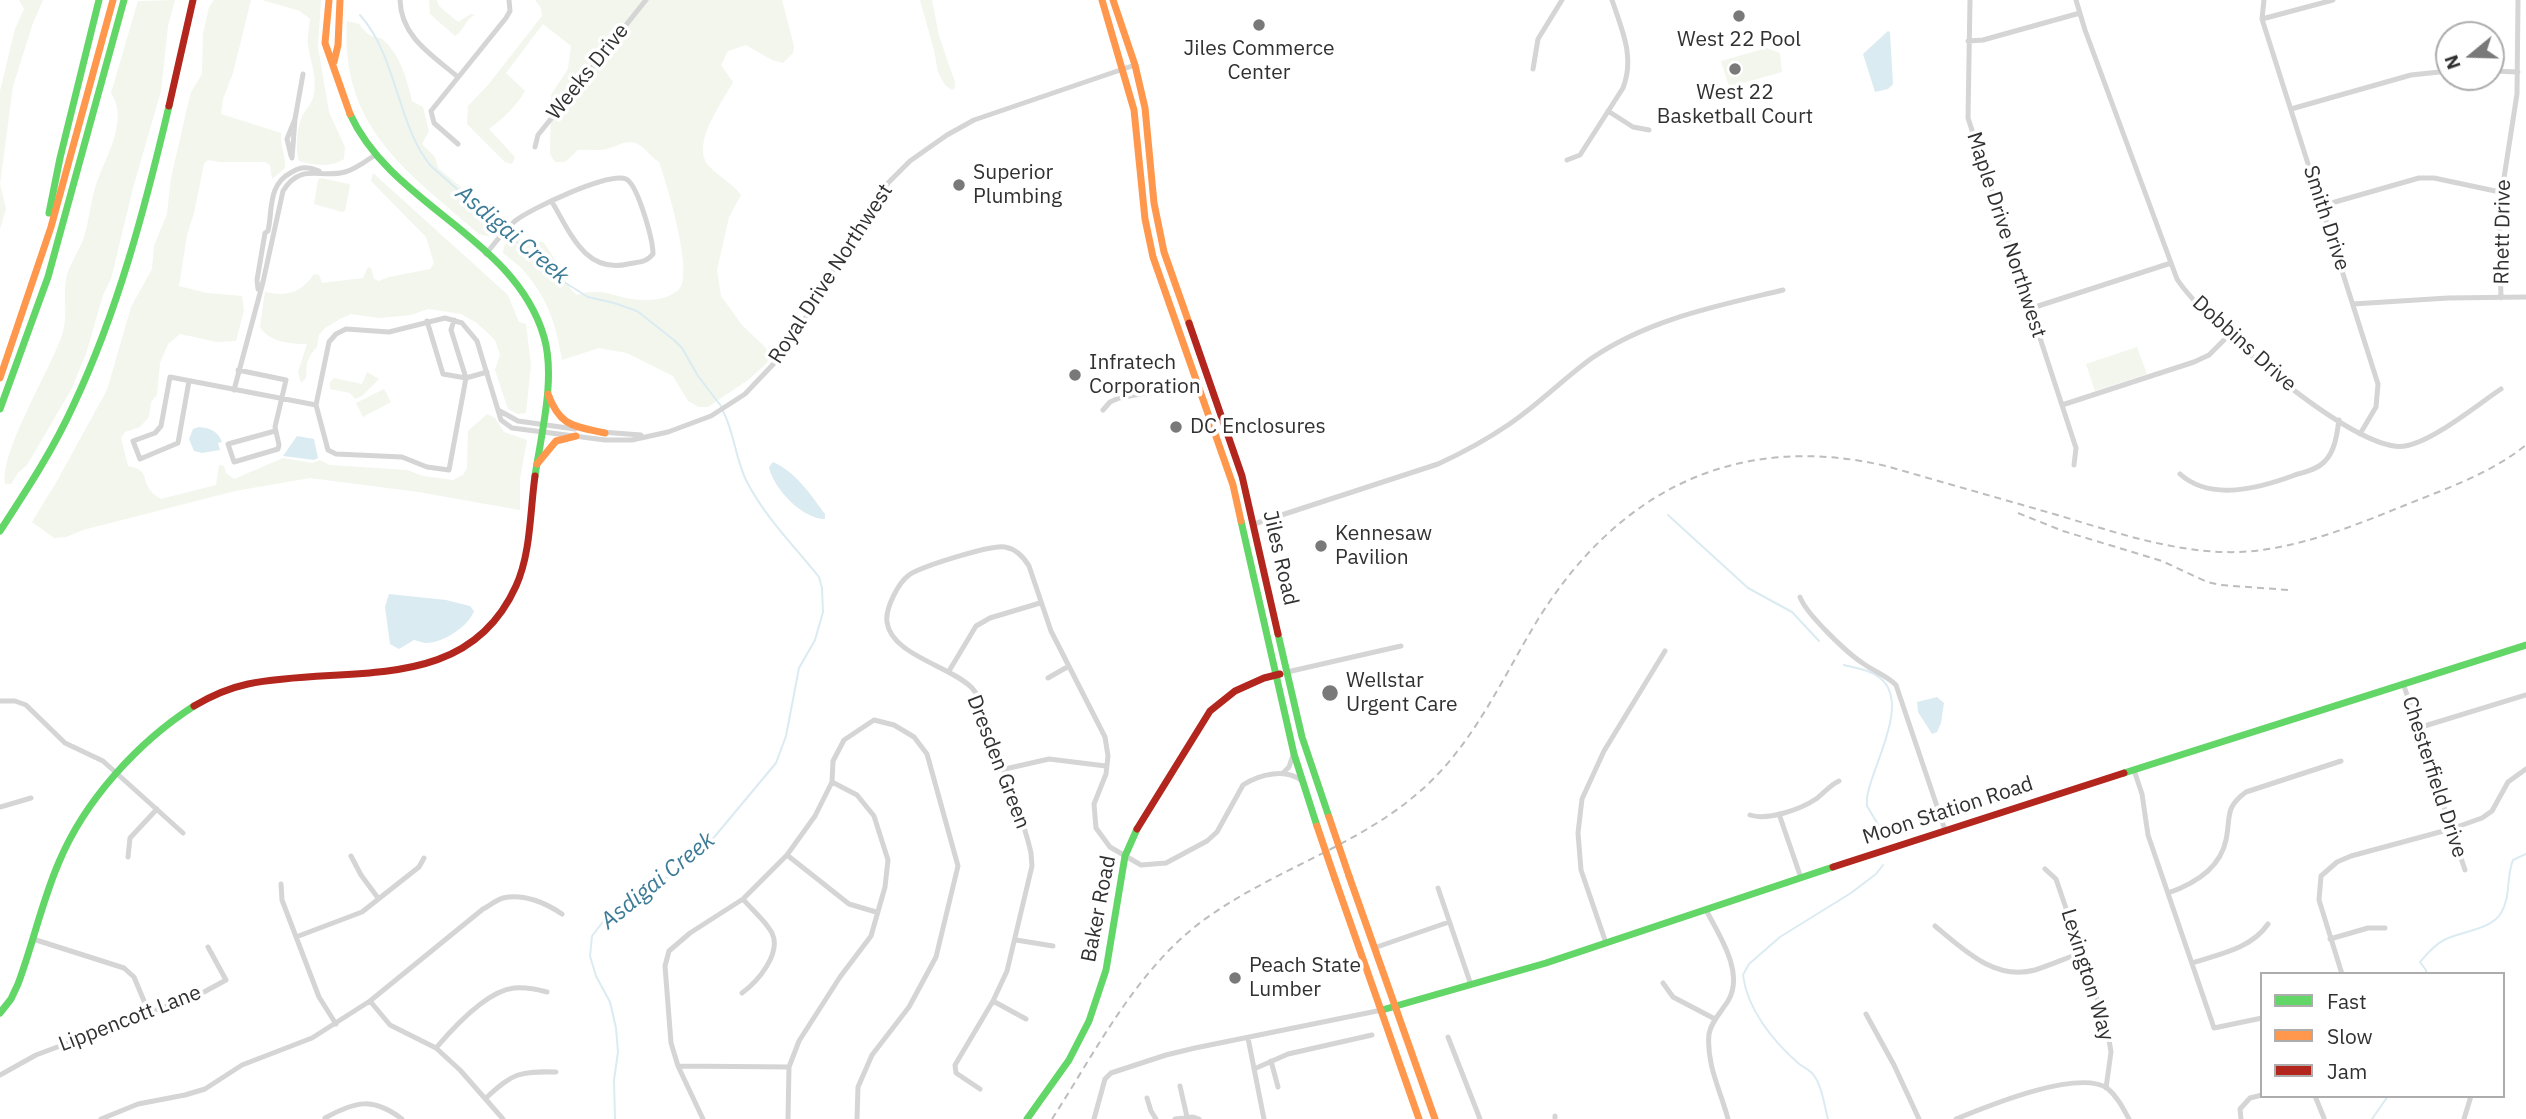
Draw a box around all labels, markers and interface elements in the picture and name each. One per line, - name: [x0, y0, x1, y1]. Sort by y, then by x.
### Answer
- marker: West 22 Pool: [1731, 8, 1747, 24]
- marker: Jiles Commerce Center: [1251, 17, 1267, 33]
- street label: Weeks Drive: [542, 19, 634, 125]
- north arrow: [2435, 21, 2505, 91]
- place label: West 22 Pool: [1677, 27, 1801, 53]
- place label: Jiles Commerce Center: [1184, 36, 1334, 86]
- text: N: [2438, 52, 2466, 73]
- marker: West 22 Basketball Court: [1727, 61, 1743, 77]
- place label: West 22 Basketball Court: [1657, 80, 1813, 130]
- street label: Maple Drive Northwest: [1961, 129, 2051, 341]
- place label: Superior Plumbing: [973, 160, 1062, 210]
- street label: Smith Drive: [2297, 162, 2355, 274]
- marker: Superior Plumbing: [951, 177, 967, 193]
- street label: Royal Drive Northwest: [763, 179, 899, 369]
- street label: Rhett Drive: [2489, 179, 2517, 285]
- water label: Asdigai Creek: [450, 180, 574, 290]
- street label: Dobbins Drive: [2187, 291, 2301, 397]
- place label: Infratech Corporation: [1089, 350, 1201, 400]
- marker: Infratech Corporation: [1067, 367, 1083, 383]
- place label: DC Enclosures: [1190, 414, 1326, 440]
- marker: DC Enclosures: [1168, 419, 1184, 435]
- street label: Jiles Road: [1257, 508, 1303, 608]
- place label: Kennesaw Pavilion: [1335, 521, 1432, 571]
- marker: Kennesaw Pavilion: [1313, 538, 1329, 554]
- place label: Wellstar Urgent Care: [1346, 668, 1458, 718]
- marker: Wellstar Urgent Care: [1320, 683, 1340, 703]
- street label: Dresden Green: [961, 692, 1035, 832]
- street label: Chesterfield Drive: [2396, 693, 2472, 861]
- street label: Moon Station Road: [1860, 772, 2036, 850]
- water label: Asdigai Creek: [595, 827, 721, 935]
- street label: Baker Road: [1076, 854, 1122, 964]
- street label: Lexington Way: [2055, 906, 2119, 1044]
- place label: Peach State Lumber: [1249, 953, 1361, 1003]
- marker: Peach State Lumber: [1227, 970, 1243, 986]
- legend: [2260, 972, 2505, 1098]
- street label: Lippencott Lane: [55, 980, 205, 1058]
- text: Fast: [2327, 987, 2367, 1015]
- text: Slow: [2327, 1022, 2373, 1050]
- text: Jam: [2327, 1057, 2367, 1085]

